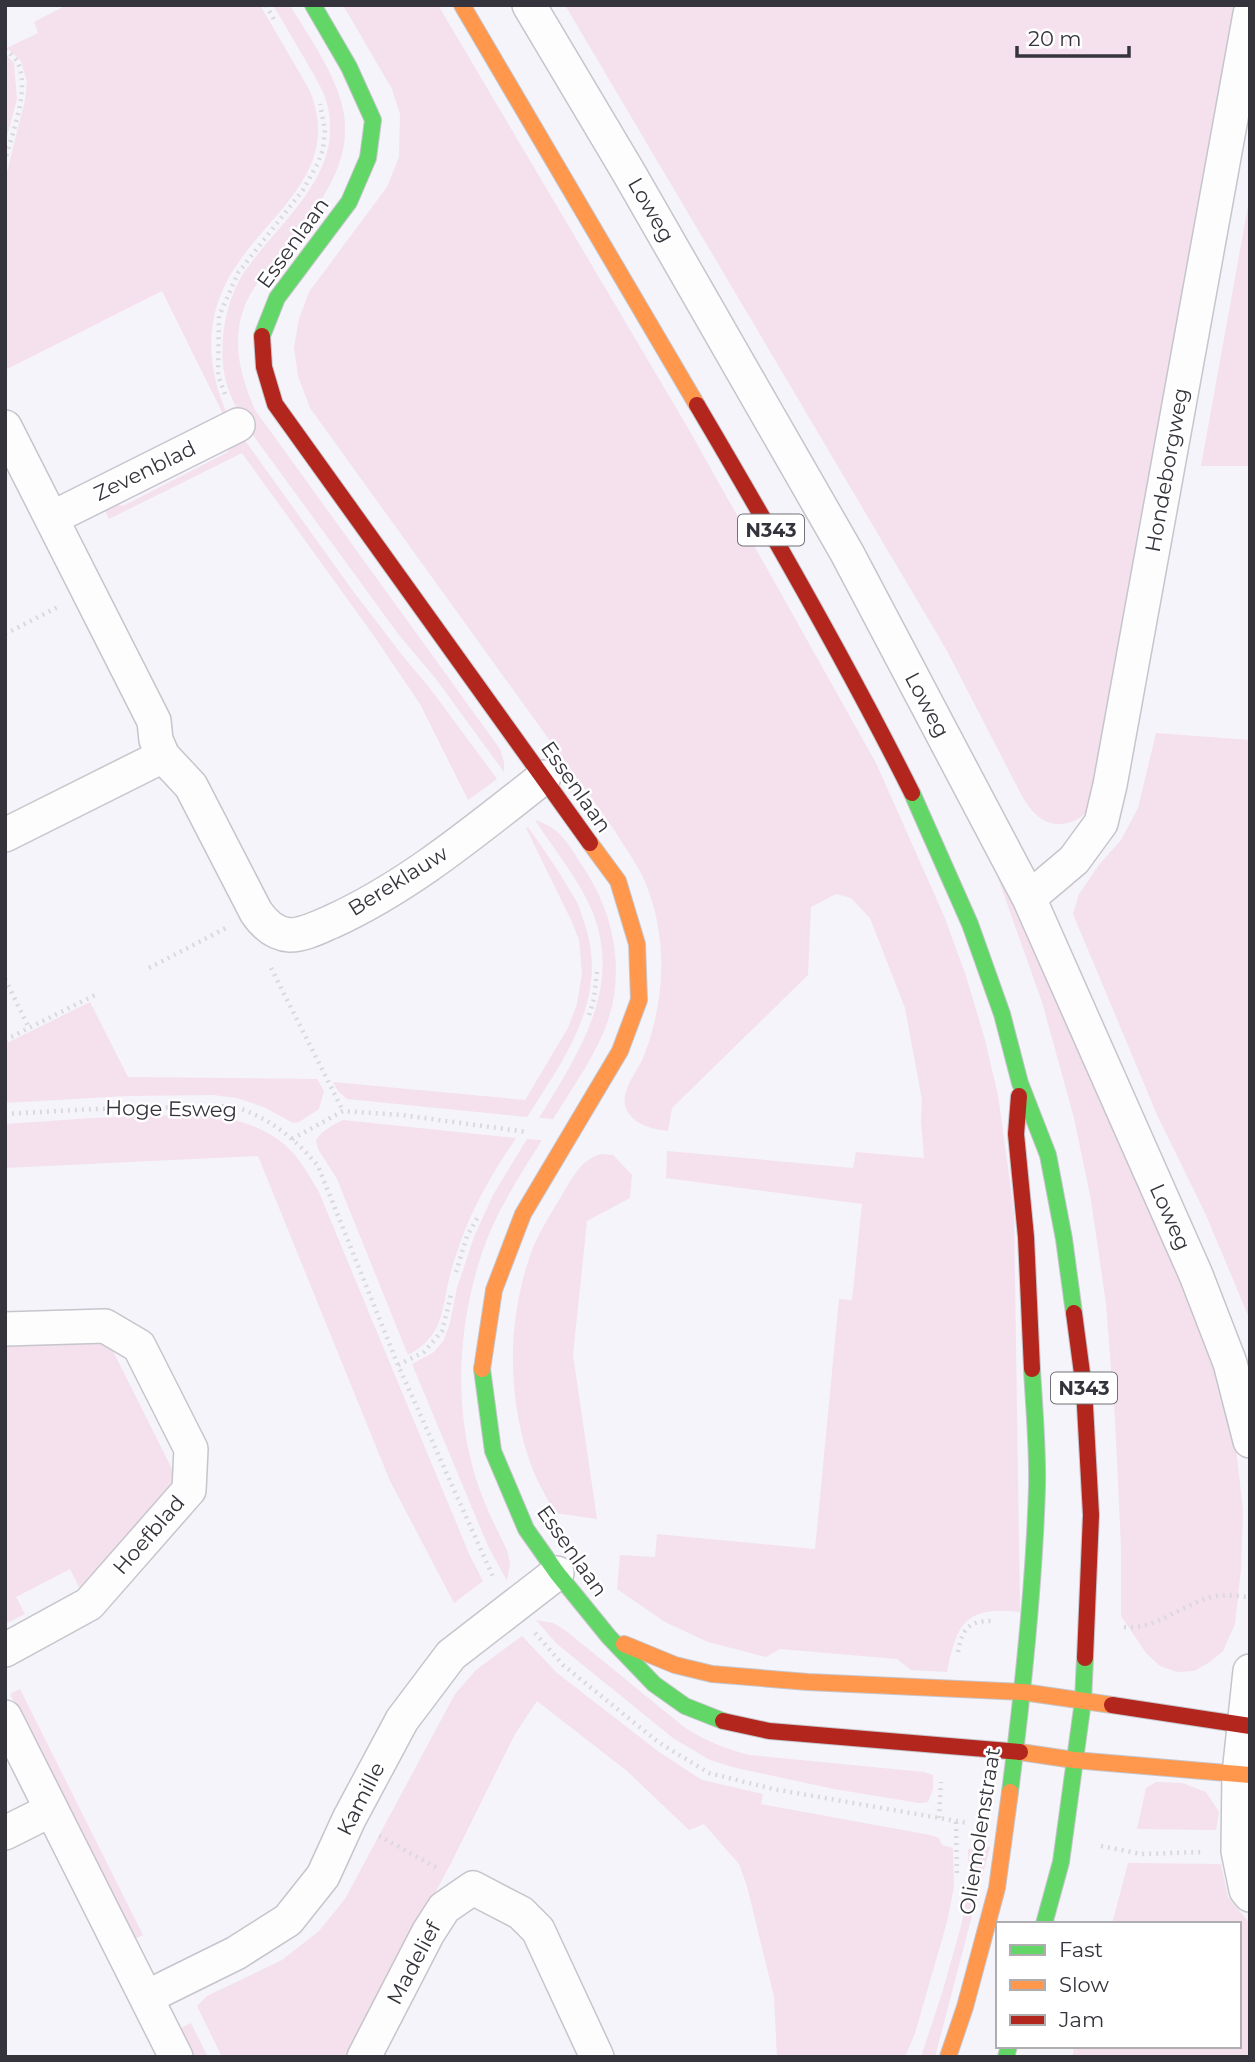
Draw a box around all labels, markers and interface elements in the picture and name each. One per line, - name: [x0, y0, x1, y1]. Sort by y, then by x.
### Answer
- scale bar: [1017, 14, 1129, 58]
- text: 20 m: [1028, 26, 1082, 51]
- street label: Loweg: [623, 173, 680, 246]
- street label: Essenlaan: [251, 193, 334, 293]
- street label: Hondeborgweg: [1140, 386, 1193, 554]
- street label: Zevenblad: [90, 435, 200, 506]
- road number: N343: [738, 514, 804, 545]
- street label: Loweg: [900, 668, 955, 742]
- street label: Essenlaan: [536, 736, 617, 837]
- street label: Bereklauw: [343, 840, 453, 921]
- street label: Hoge Esweg: [105, 1095, 237, 1122]
- street label: Loweg: [1145, 1180, 1196, 1254]
- road number: N343: [1051, 1372, 1117, 1404]
- street label: Hoefblad: [108, 1490, 190, 1579]
- street label: Essenlaan: [532, 1500, 613, 1601]
- street label: Oliemolenstraat: [954, 1745, 1005, 1916]
- street label: Kamille: [331, 1758, 390, 1840]
- street label: Madelief: [381, 1916, 446, 2009]
- legend: [996, 1922, 1241, 2048]
- text: Fast: [1059, 1937, 1103, 1962]
- text: Slow: [1059, 1972, 1109, 1997]
- text: Jam: [1058, 2007, 1104, 2032]

